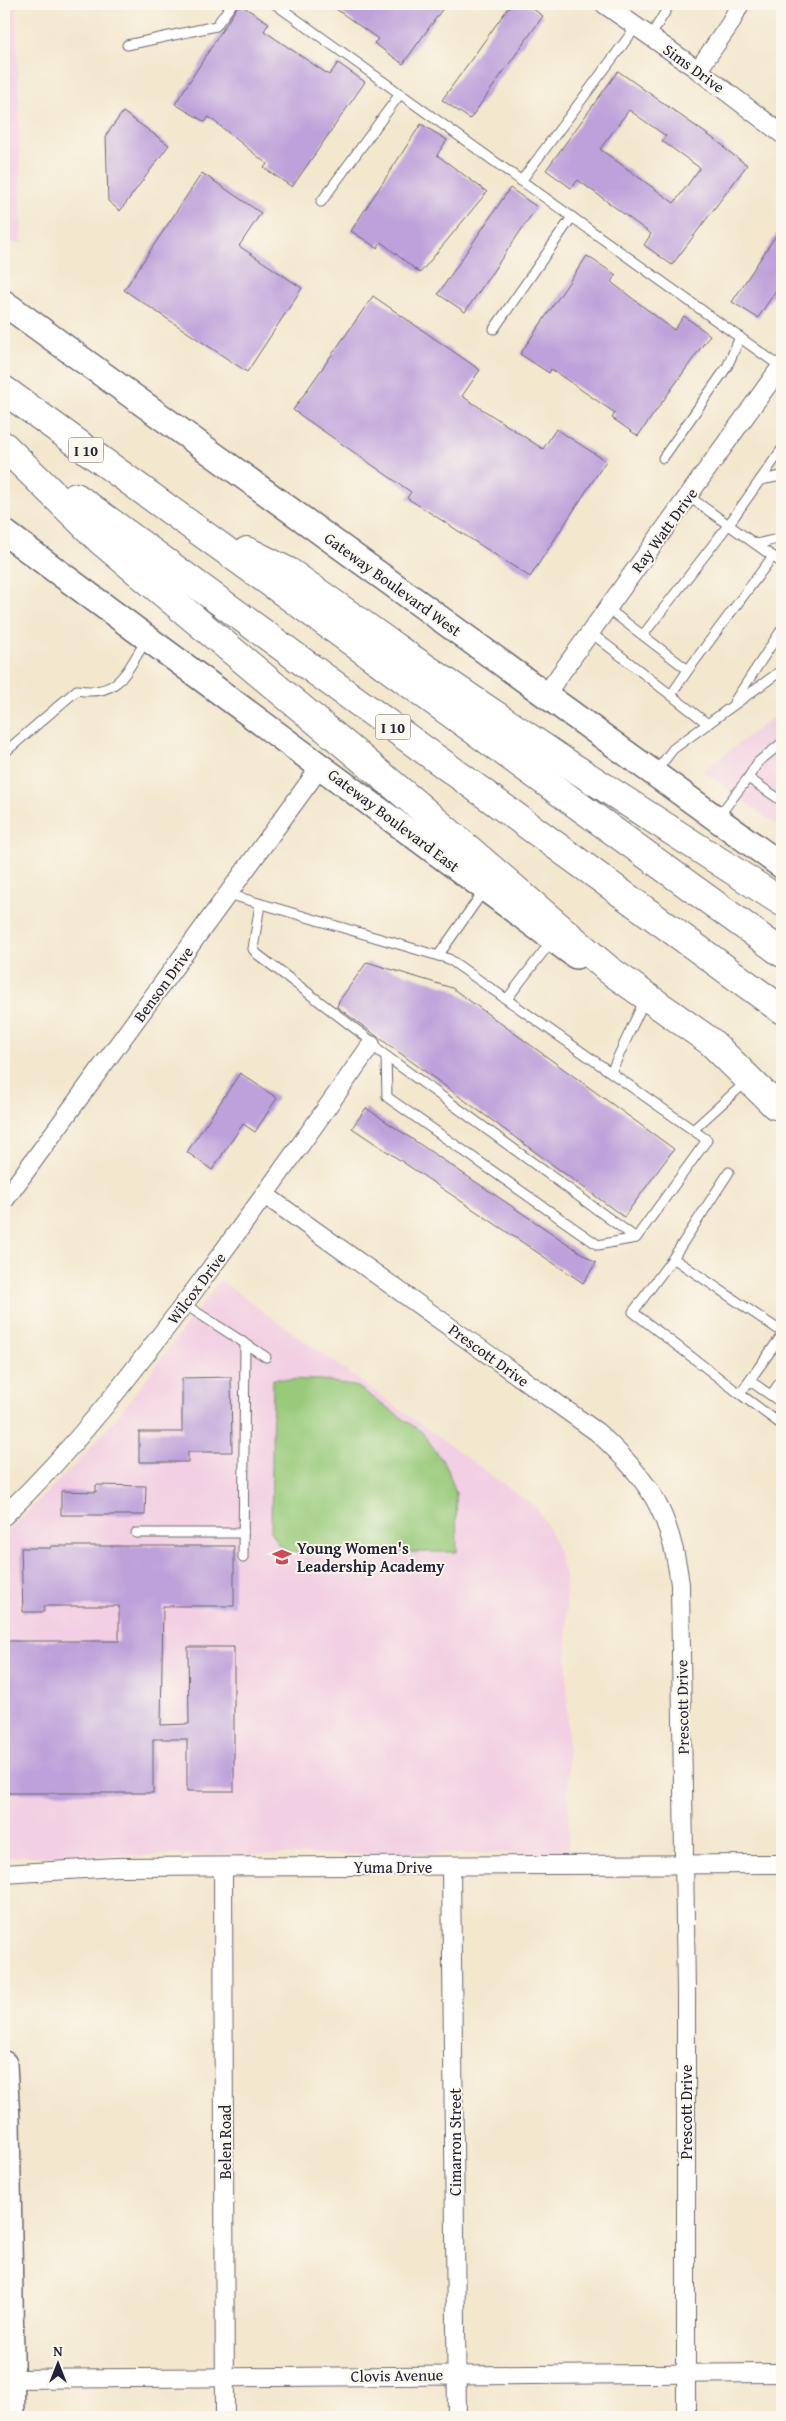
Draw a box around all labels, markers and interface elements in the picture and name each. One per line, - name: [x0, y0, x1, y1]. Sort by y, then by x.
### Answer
- street label: Sims Drive: [658, 37, 730, 99]
- road number: I 10: [68, 438, 104, 462]
- street label: Ray Watt Drive: [625, 483, 703, 577]
- street label: Gateway Boulevard West: [319, 526, 467, 642]
- road number: I 10: [376, 714, 410, 740]
- street label: Gateway Boulevard East: [323, 762, 465, 878]
- street label: Benson Drive: [127, 941, 199, 1027]
- street label: Wilcox Drive: [161, 1247, 231, 1329]
- street label: Prescott Drive: [444, 1317, 534, 1393]
- place label: Young Women's Leadership Academy: [297, 1536, 445, 1578]
- school or university icon: Young Women's Leadership Academy: [271, 1546, 293, 1568]
- street label: Prescott Drive: [669, 1659, 695, 1755]
- street label: Yuma Drive: [354, 1855, 432, 1879]
- street label: Prescott Drive: [674, 2065, 698, 2159]
- street label: Cimarron Street: [443, 2088, 467, 2196]
- street label: Belen Road: [213, 2104, 237, 2179]
- north arrow: [32, 2338, 82, 2388]
- text: N: [53, 2341, 63, 2361]
- street label: Clovis Avenue: [351, 2362, 443, 2388]

